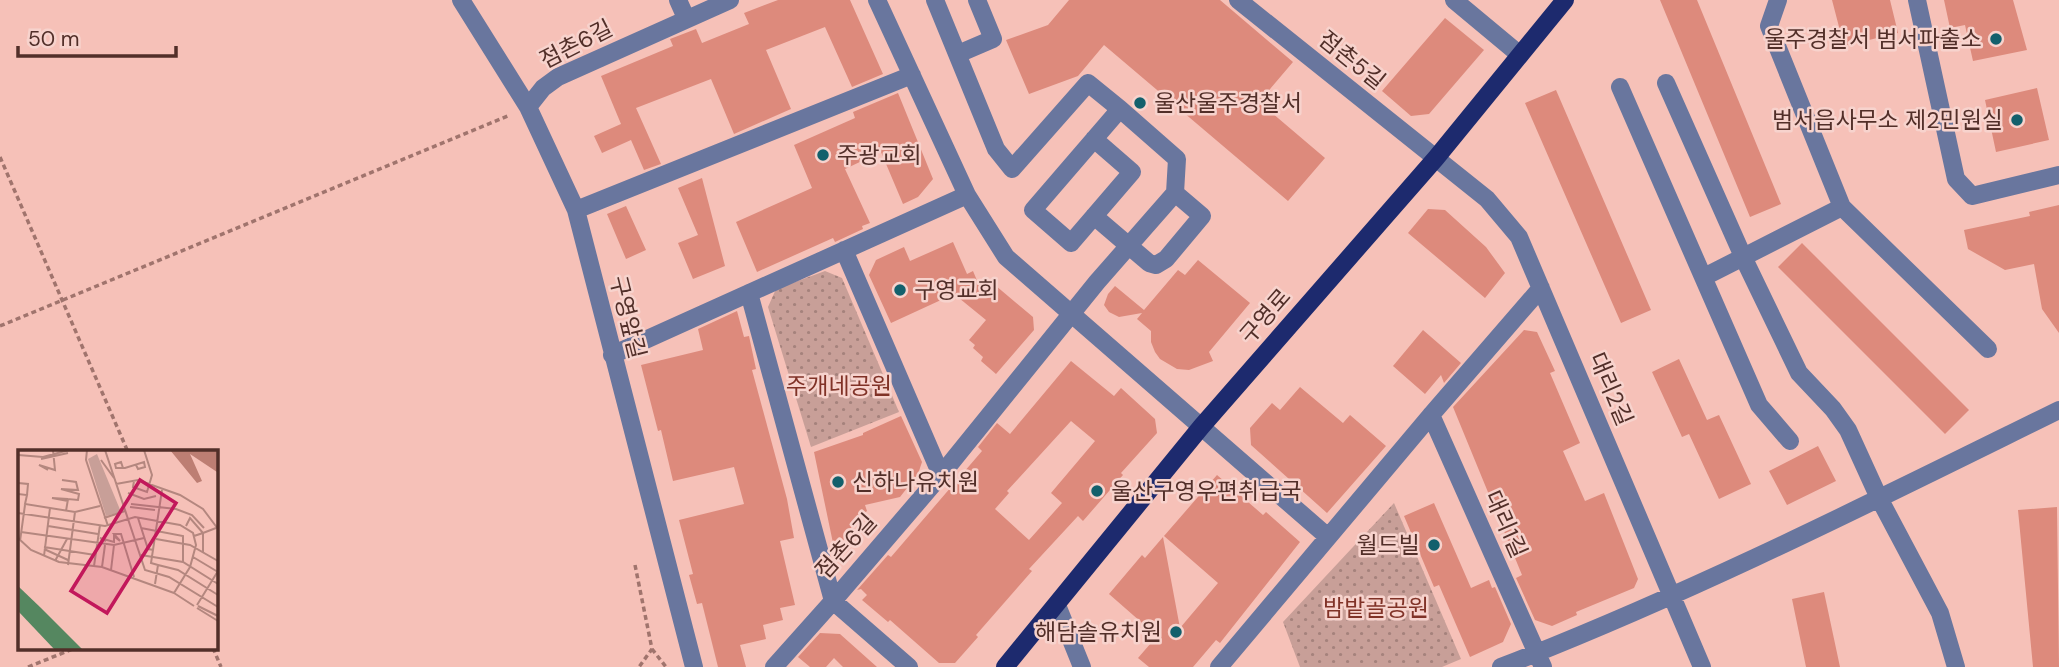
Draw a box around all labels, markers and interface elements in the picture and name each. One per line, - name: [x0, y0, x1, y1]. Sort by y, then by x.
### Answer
- street label: 점촌6길: [534, 13, 618, 75]
- scale bar: [18, 14, 175, 58]
- street label: 점촌5길: [1312, 24, 1392, 96]
- place label: 울주경찰서 범서파출소: [1764, 24, 1982, 54]
- text: 50 m: [28, 25, 79, 53]
- marker: 울주경찰서 범서파출소: [1988, 31, 2004, 47]
- place label: 울산울주경찰서: [1154, 88, 1302, 118]
- marker: 울산울주경찰서: [1132, 95, 1148, 111]
- place label: 범서읍사무소 제2민원실: [1772, 105, 2003, 135]
- marker: 범서읍사무소 제2민원실: [2009, 112, 2025, 128]
- place label: 주광교회: [837, 140, 922, 170]
- marker: 주광교회: [815, 147, 831, 163]
- street label: 구영앞길: [603, 272, 653, 362]
- place label: 구영교회: [914, 275, 999, 305]
- marker: 구영교회: [892, 282, 908, 298]
- street label: 구영로: [1233, 282, 1297, 350]
- street label: 대리2길: [1582, 348, 1640, 430]
- park label: 주개네공원: [786, 371, 892, 401]
- inset map: [18, 450, 217, 650]
- place label: 신하나유치원: [852, 467, 979, 497]
- marker: 신하나유치원: [830, 474, 846, 490]
- place label: 울산구영우편취급국: [1111, 476, 1301, 506]
- marker: 울산구영우편취급국: [1089, 483, 1105, 499]
- street label: 대리1길: [1478, 486, 1534, 562]
- street label: 점촌6길: [809, 507, 883, 585]
- place label: 월드빌: [1357, 530, 1420, 560]
- marker: 월드빌: [1426, 537, 1442, 553]
- park label: 밤밭골공원: [1323, 593, 1429, 623]
- place label: 해담솔유치원: [1035, 617, 1162, 647]
- marker: 해담솔유치원: [1168, 624, 1184, 640]

